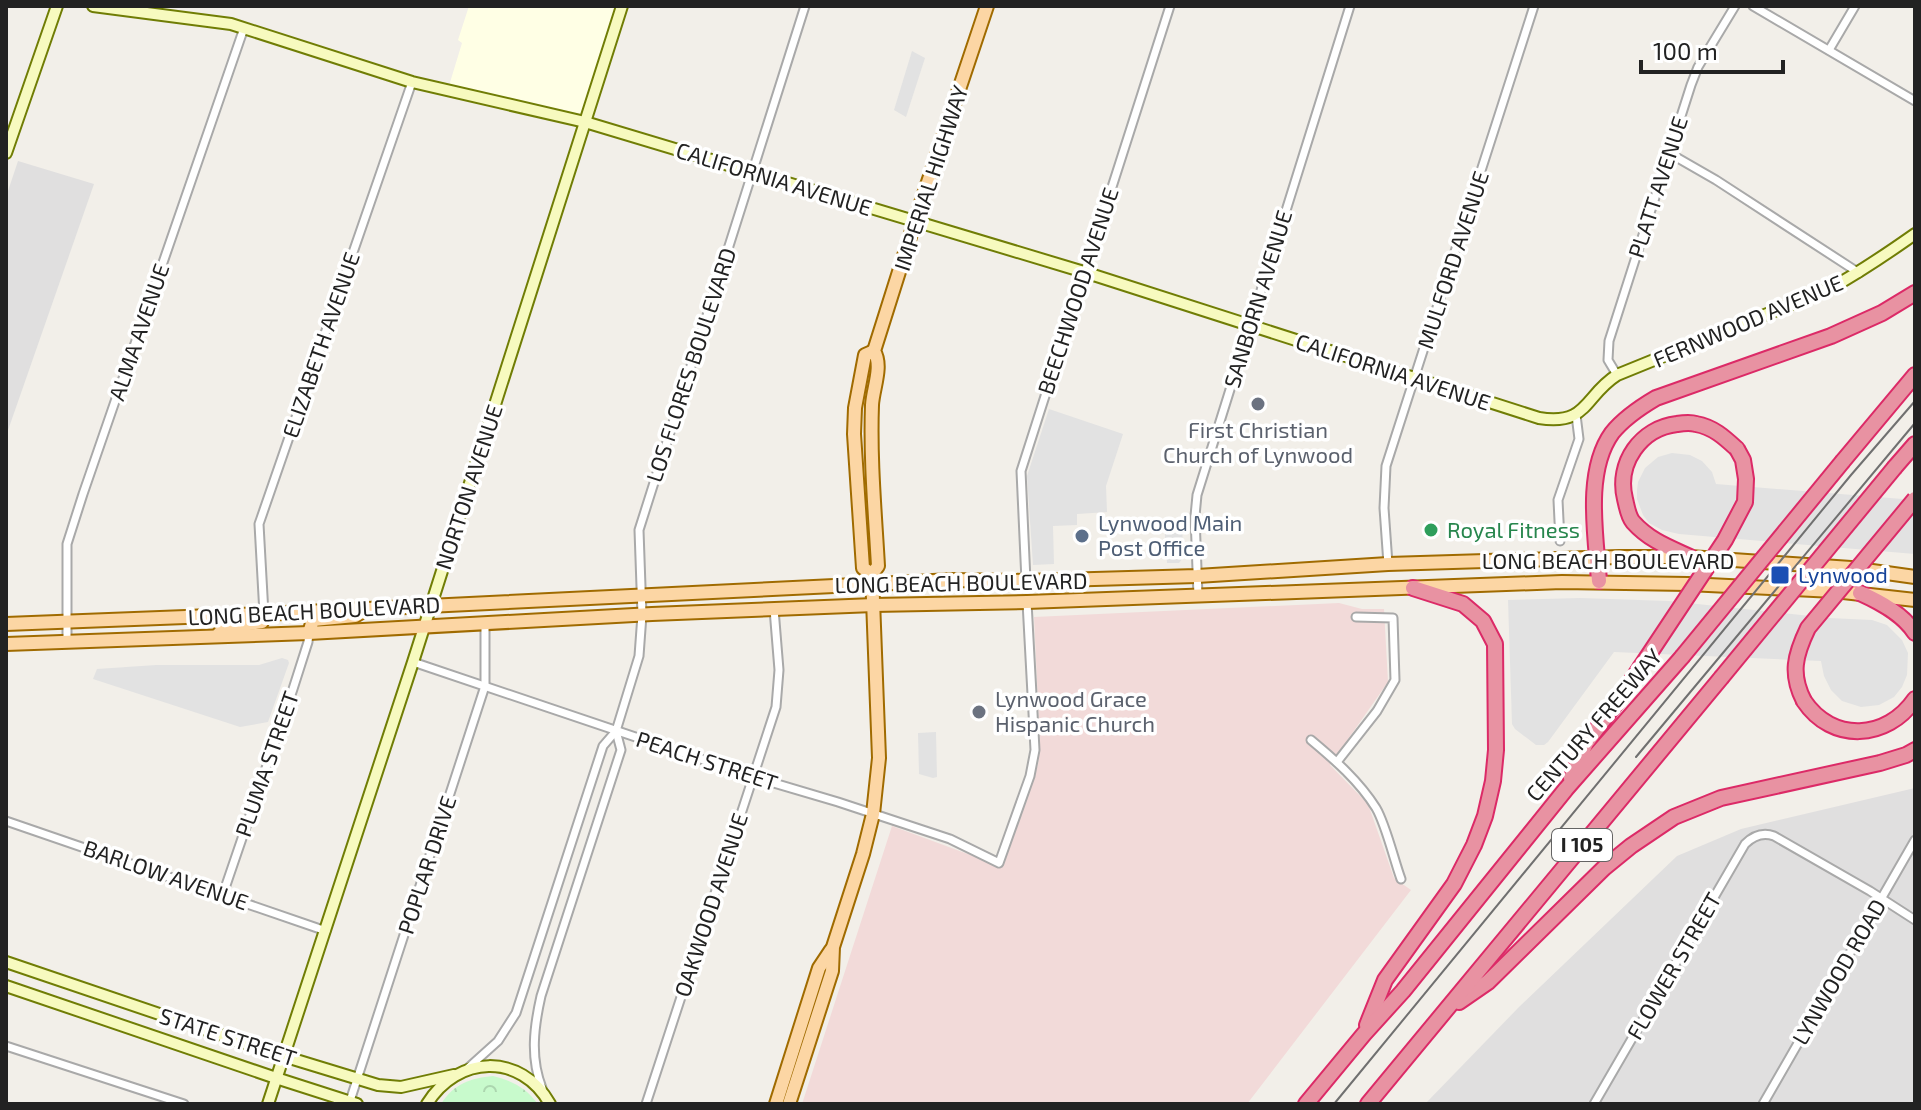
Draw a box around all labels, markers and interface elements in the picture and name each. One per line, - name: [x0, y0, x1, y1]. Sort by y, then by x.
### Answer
- scale bar: [1641, 24, 1783, 74]
- text: 100 m: [1653, 36, 1718, 65]
- street label: IMPERIAL HIGHWAY: [888, 81, 972, 274]
- street label: PLATT AVENUE: [1622, 113, 1692, 261]
- street label: CALIFORNIA AVENUE: [673, 136, 875, 220]
- street label: MULFORD AVENUE: [1411, 168, 1493, 352]
- street label: BEECHWOOD AVENUE: [1031, 184, 1123, 397]
- street label: SANBORN AVENUE: [1218, 207, 1296, 391]
- street label: LOS FLORES BOULEVARD: [640, 244, 740, 485]
- street label: ELIZABETH AVENUE: [276, 248, 364, 441]
- street label: ALMA AVENUE: [102, 260, 174, 403]
- street label: FERNWOOD AVENUE: [1649, 268, 1846, 372]
- street label: CALIFORNIA AVENUE: [1293, 327, 1494, 415]
- marker: First Christian Church of Lynwood: [1249, 395, 1267, 413]
- street label: NORTON AVENUE: [429, 401, 507, 572]
- place label: First Christian Church of Lynwood: [1163, 416, 1353, 467]
- place label: Lynwood Main Post Office: [1098, 509, 1242, 560]
- place label: Royal Fitness: [1447, 516, 1580, 542]
- marker: Royal Fitness: [1422, 521, 1440, 539]
- marker: Lynwood Main Post Office: [1073, 527, 1091, 545]
- street label: LONG BEACH BOULEVARD: [1482, 547, 1734, 573]
- place label: Lynwood: [1798, 561, 1888, 587]
- marker: Lynwood: [1769, 564, 1791, 586]
- street label: LONG BEACH BOULEVARD: [834, 567, 1088, 597]
- street label: LONG BEACH BOULEVARD: [187, 590, 441, 630]
- street label: CENTURY FREEWAY: [1520, 642, 1667, 806]
- place label: Lynwood Grace Hispanic Church: [995, 685, 1155, 736]
- street label: PLUMA STREET: [229, 687, 303, 840]
- marker: Lynwood Grace Hispanic Church: [970, 703, 988, 721]
- street label: PEACH STREET: [633, 725, 782, 795]
- street label: POPLAR DRIVE: [391, 792, 461, 937]
- street label: OAKWOOD AVENUE: [668, 810, 752, 1000]
- road number: I 105: [1552, 829, 1612, 861]
- street label: BARLOW AVENUE: [80, 834, 252, 914]
- street label: FLOWER STREET: [1621, 887, 1726, 1044]
- street label: LYNWOOD ROAD: [1786, 894, 1890, 1049]
- street label: STATE STREET: [157, 1002, 300, 1070]

